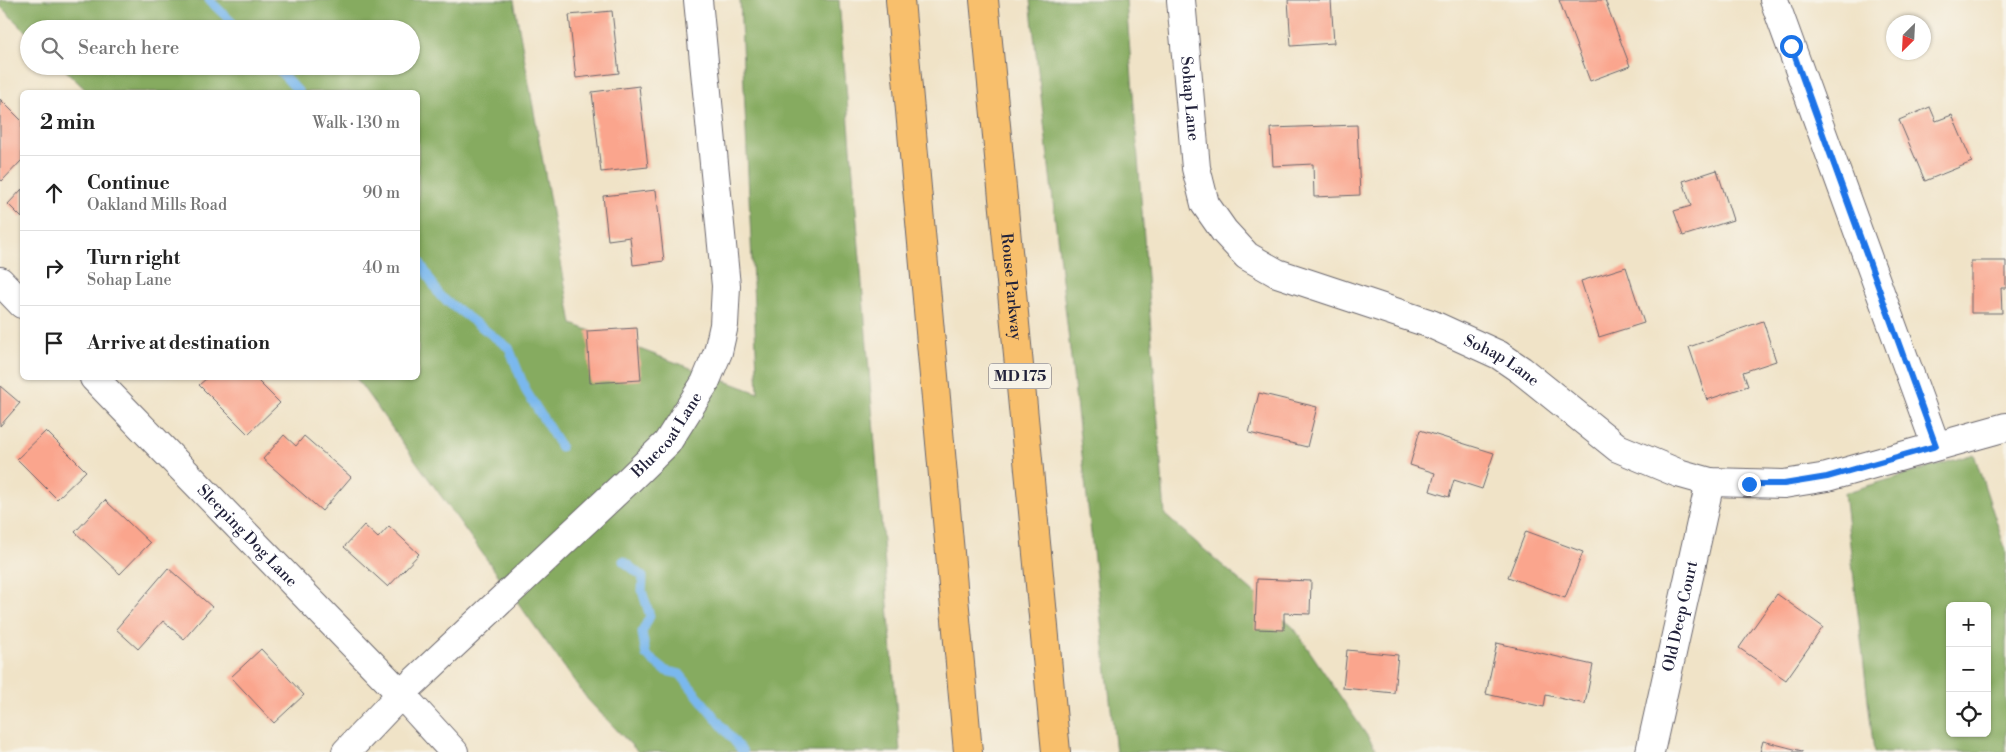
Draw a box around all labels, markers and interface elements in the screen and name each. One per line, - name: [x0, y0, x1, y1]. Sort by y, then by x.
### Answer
- north arrow: [1886, 15, 1931, 60]
- search box: [20, 20, 420, 75]
- icon: search: [38, 34, 66, 62]
- route start: [1780, 35, 1803, 58]
- text: Search here: [78, 36, 179, 60]
- street label: Sohap Lane: [1176, 56, 1204, 142]
- text: 2 min: [40, 110, 95, 136]
- text: Walk · 130 m: [312, 113, 400, 133]
- text: Continue: [87, 171, 170, 195]
- icon: ahead: [40, 179, 68, 207]
- text: 90 m: [362, 183, 400, 203]
- text: Oakland Mills Road: [87, 195, 227, 215]
- street label: Rouse Parkway: [996, 232, 1027, 341]
- text: Turn right: [87, 246, 180, 270]
- icon: right: [40, 254, 68, 282]
- text: 40 m: [363, 258, 400, 278]
- text: Sohap Lane: [87, 270, 172, 290]
- icon: arrive: [40, 329, 68, 357]
- street label: Sohap Lane: [1461, 330, 1543, 391]
- text: Arrive at destination: [87, 331, 270, 355]
- road number: MD 175: [989, 364, 1051, 388]
- street label: Bluecoat Lane: [627, 388, 707, 483]
- route end: [1738, 473, 1761, 496]
- street label: Sleeping Dog Lane: [193, 480, 302, 591]
- street label: Old Deep Court: [1658, 559, 1702, 674]
- map controls: [1946, 602, 1991, 737]
- button: +: [1946, 602, 1991, 647]
- button: −: [1946, 647, 1991, 692]
- button: locate: [1946, 692, 1991, 737]

